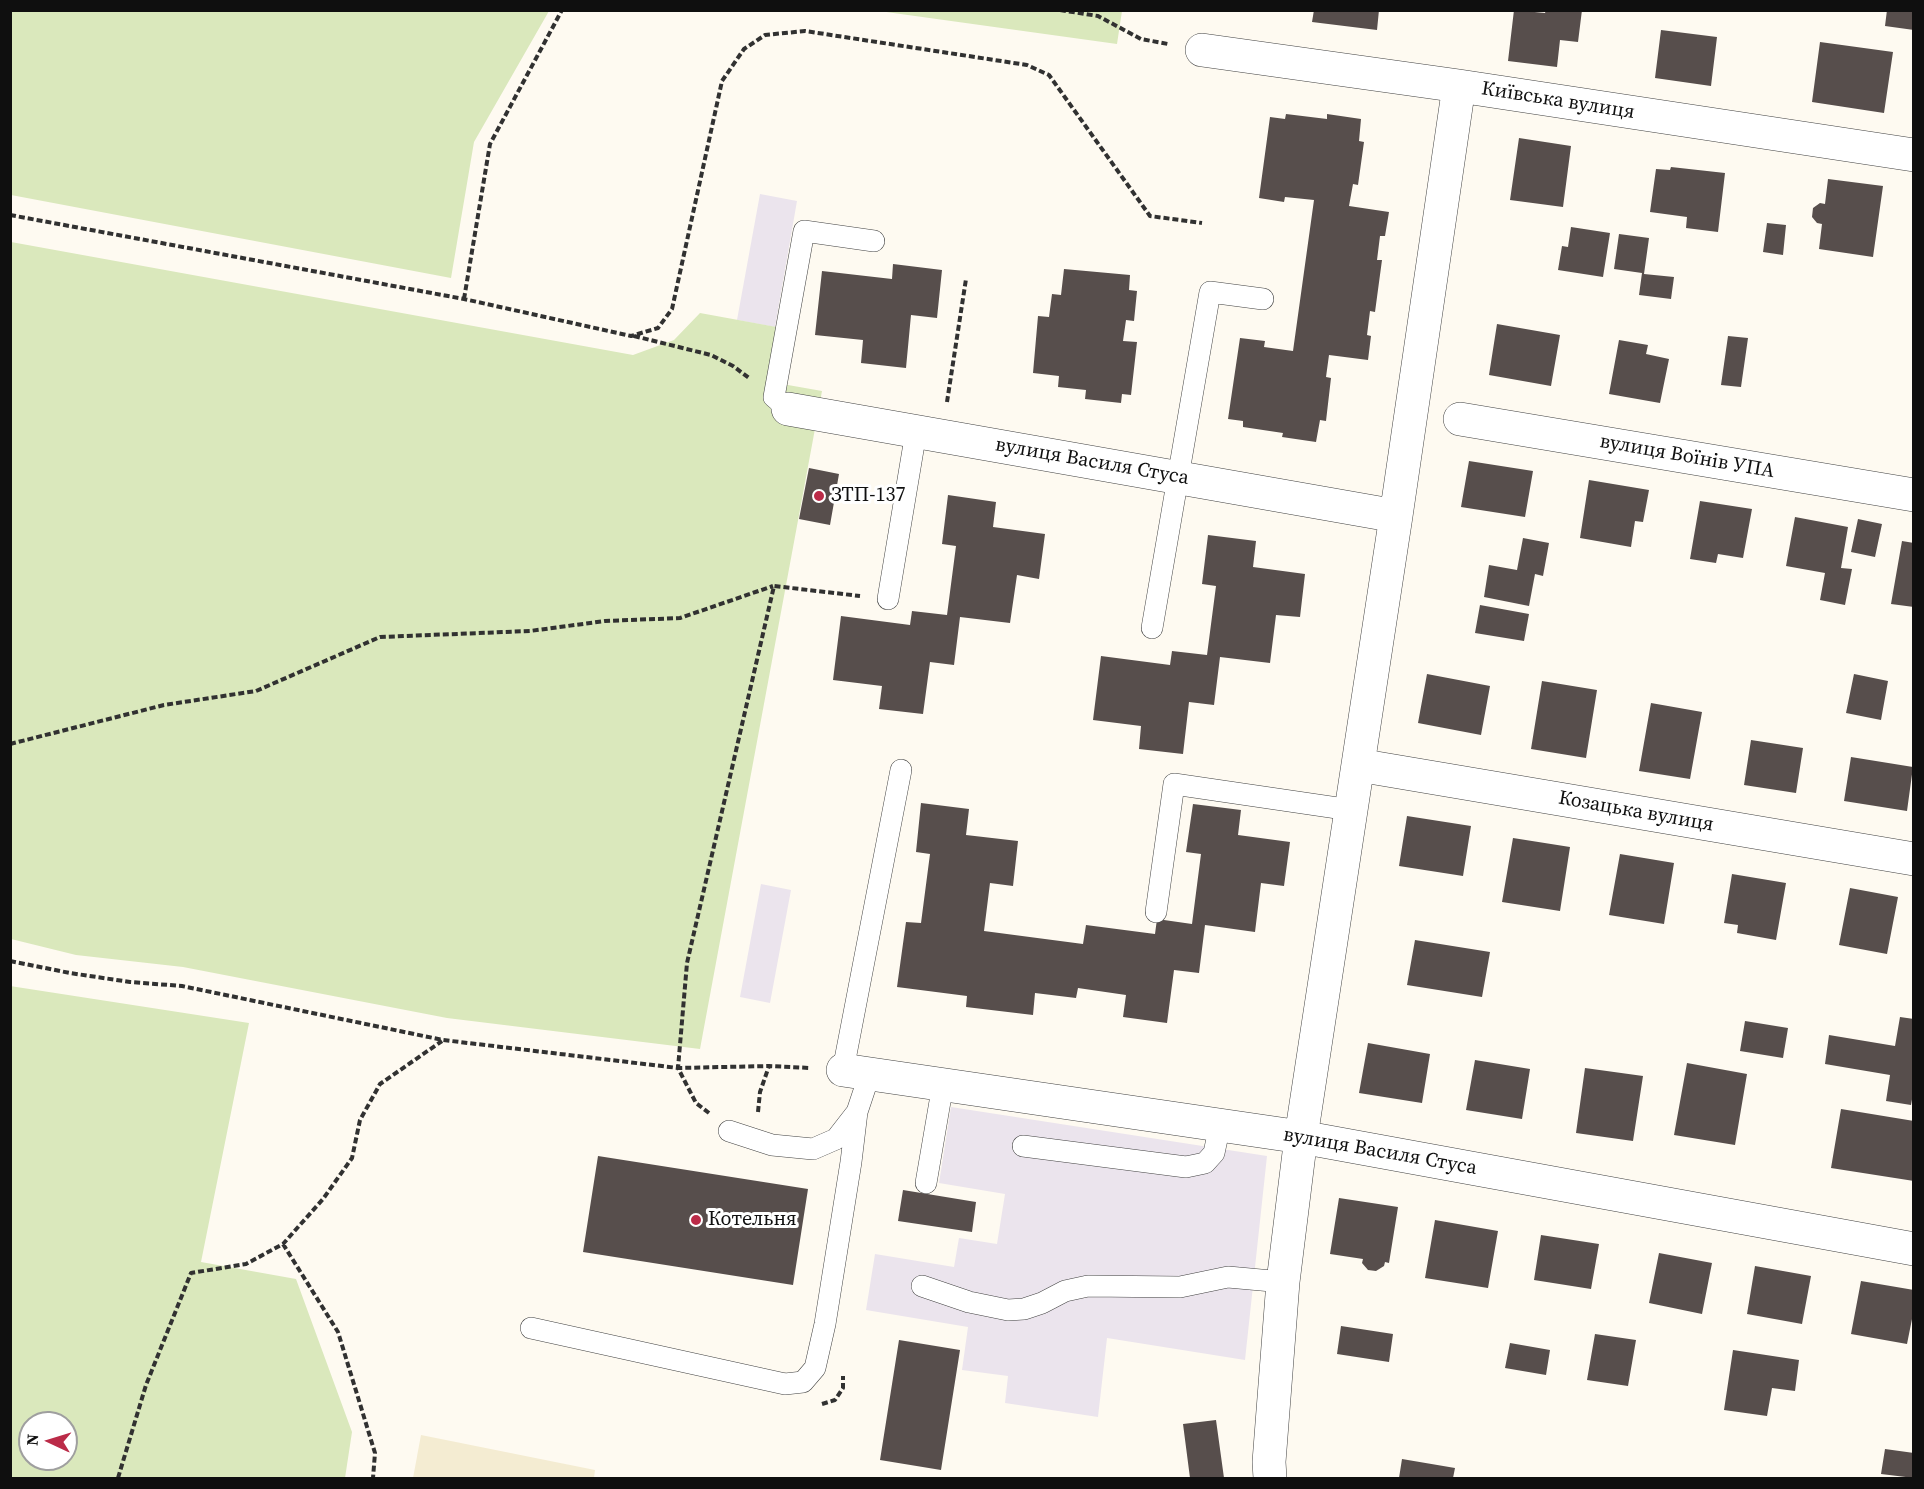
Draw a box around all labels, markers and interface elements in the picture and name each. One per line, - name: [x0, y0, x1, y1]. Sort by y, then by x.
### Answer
- street label: Київська вулиця: [1480, 77, 1636, 125]
- street label: вулиця Воїнів УПА: [1598, 430, 1776, 484]
- street label: вулиця Василя Стуса: [993, 433, 1191, 491]
- place label: ЗТП-137: [831, 484, 905, 508]
- marker: ЗТП-137: [812, 489, 826, 503]
- street label: Козацька вулиця: [1556, 787, 1716, 837]
- street label: вулиця Василя Стуса: [1281, 1123, 1479, 1181]
- place label: Котельня: [708, 1208, 797, 1232]
- marker: Котельня: [689, 1213, 703, 1227]
- north arrow: [18, 1411, 78, 1471]
- text: N: [21, 1433, 43, 1446]

